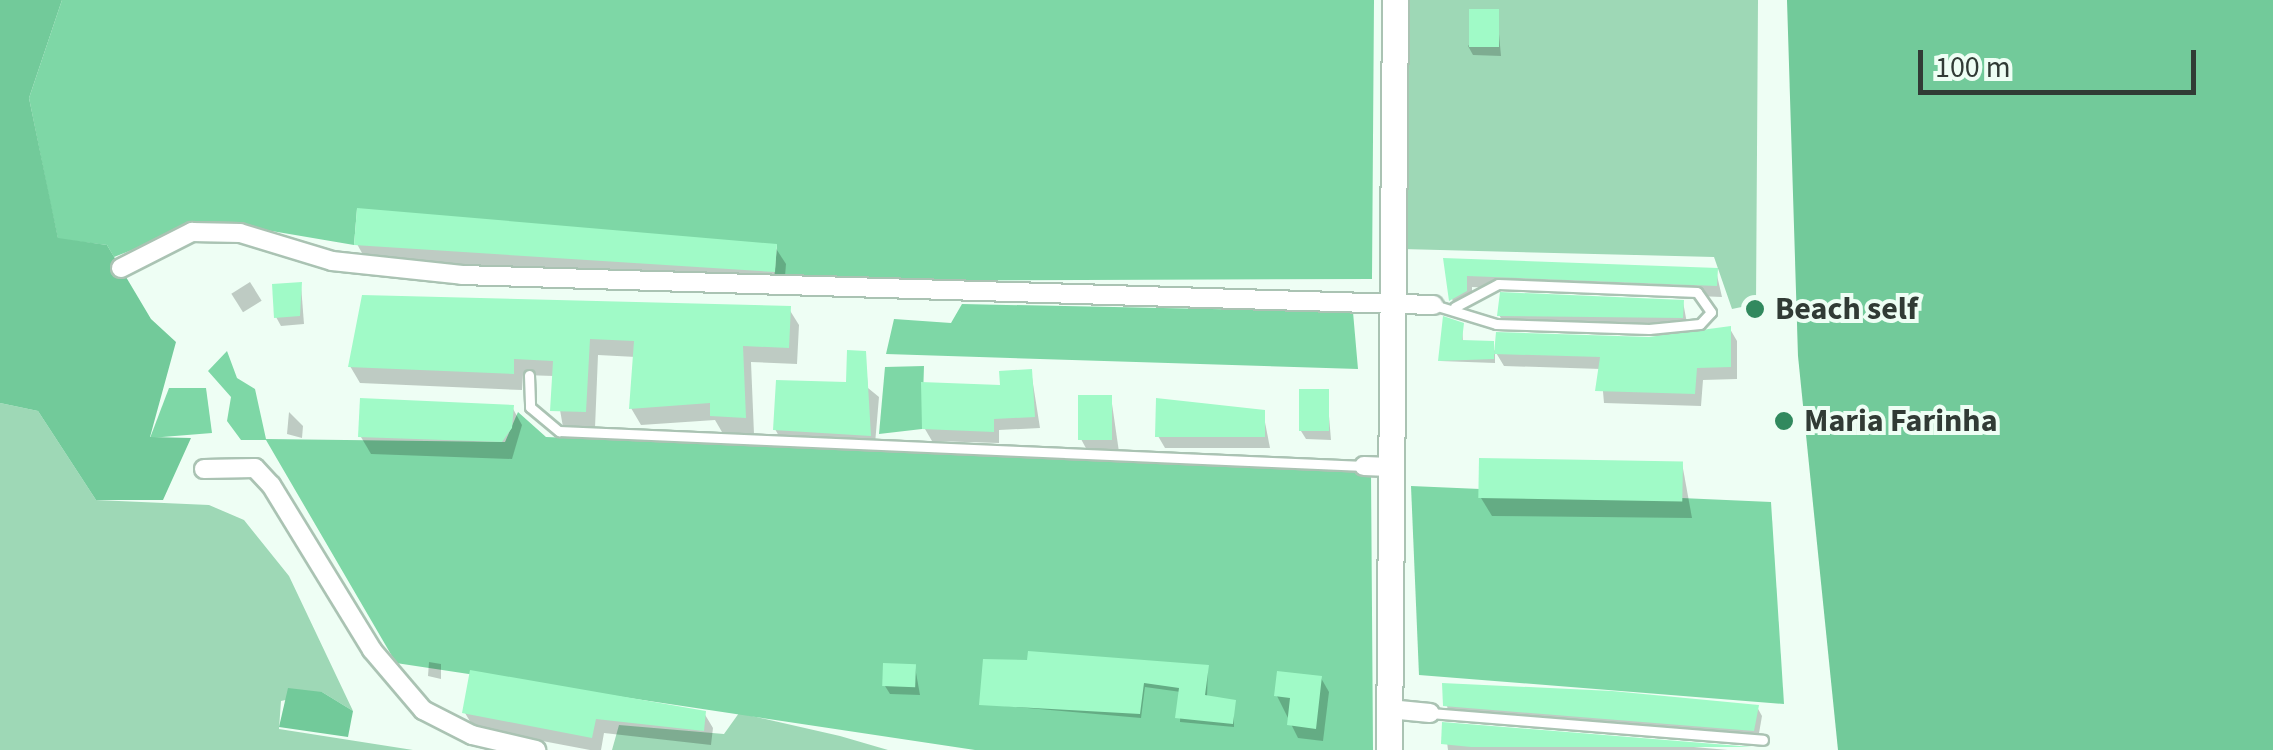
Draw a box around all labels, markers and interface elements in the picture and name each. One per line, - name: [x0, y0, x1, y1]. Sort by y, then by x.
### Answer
- scale bar: [1923, 30, 2200, 92]
- text: 100 m: [1935, 46, 2011, 89]
- place label: Beach self: [1775, 290, 1918, 328]
- marker: Beach self: [1744, 298, 1766, 320]
- place label: Maria Farinha: [1804, 402, 1997, 440]
- marker: Maria Farinha: [1773, 410, 1795, 432]

